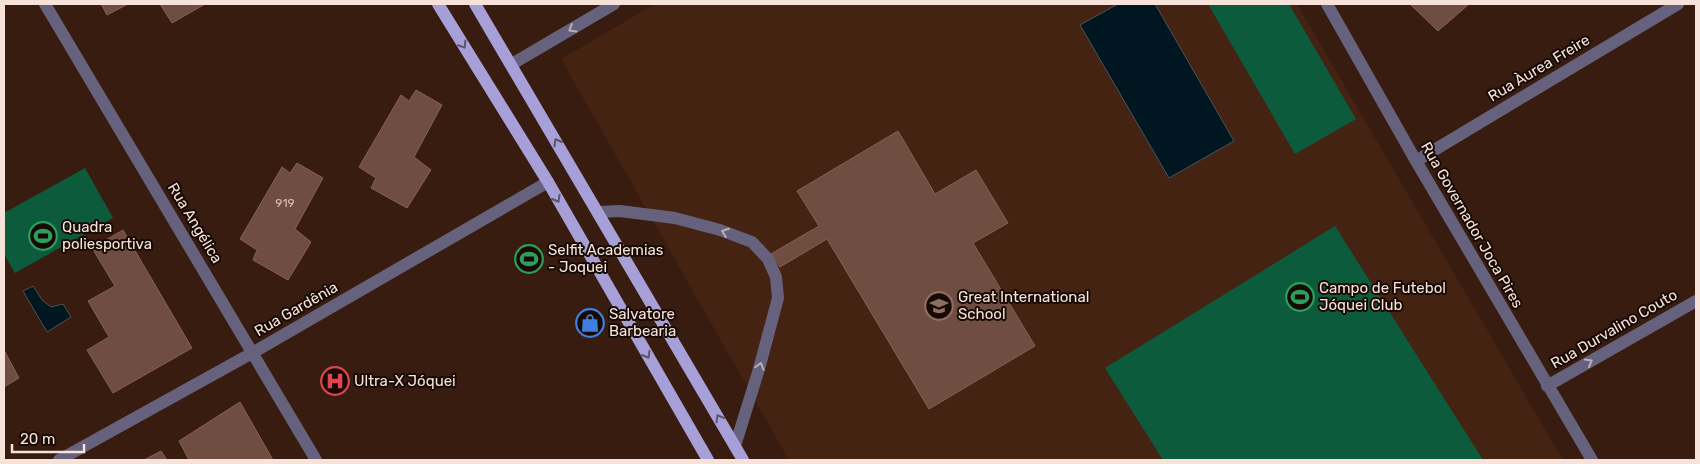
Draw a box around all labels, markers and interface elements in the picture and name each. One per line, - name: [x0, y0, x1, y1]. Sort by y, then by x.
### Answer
- one-way arrow: [568, 22, 577, 32]
- street label: Rua Àurea Freire: [1485, 31, 1593, 105]
- one-way arrow: [457, 40, 467, 49]
- one-way arrow: [554, 138, 564, 147]
- street label: Rua Governador Joca Pires: [1417, 139, 1527, 311]
- street label: Rua Angélica: [164, 179, 226, 267]
- one-way arrow: [551, 193, 561, 202]
- house number: 919: [275, 196, 295, 210]
- place label: Quadra poliesportiva: [62, 218, 152, 253]
- sports icon: Quadra poliesportiva: [28, 221, 58, 251]
- one-way arrow: [721, 228, 730, 238]
- place label: Selfit Academias - Joquei: [548, 241, 664, 276]
- sports icon: Selfit Academias - Joquei: [514, 244, 544, 274]
- street label: Rua Gardênia: [251, 278, 341, 340]
- place label: Campo de Futebol Jóquei Club: [1319, 279, 1446, 314]
- sports icon: Campo de Futebol Jóquei Club: [1285, 282, 1315, 312]
- street label: Rua Durvalino Couto: [1548, 285, 1680, 373]
- place label: Great International School: [958, 288, 1089, 323]
- school or university icon: Great International School: [924, 291, 954, 321]
- place label: Salvatore Barbearia: [609, 305, 676, 340]
- shop icon: Salvatore Barbearia: [575, 308, 605, 338]
- one-way arrow: [641, 349, 651, 358]
- one-way arrow: [1584, 358, 1593, 368]
- one-way arrow: [754, 361, 765, 370]
- hospital icon: Ultra-X Jóquei: [320, 366, 350, 396]
- place label: Ultra-X Jóquei: [354, 372, 456, 390]
- one-way arrow: [715, 415, 725, 424]
- scale bar: [12, 422, 85, 454]
- text: 20 m: [20, 430, 55, 448]

